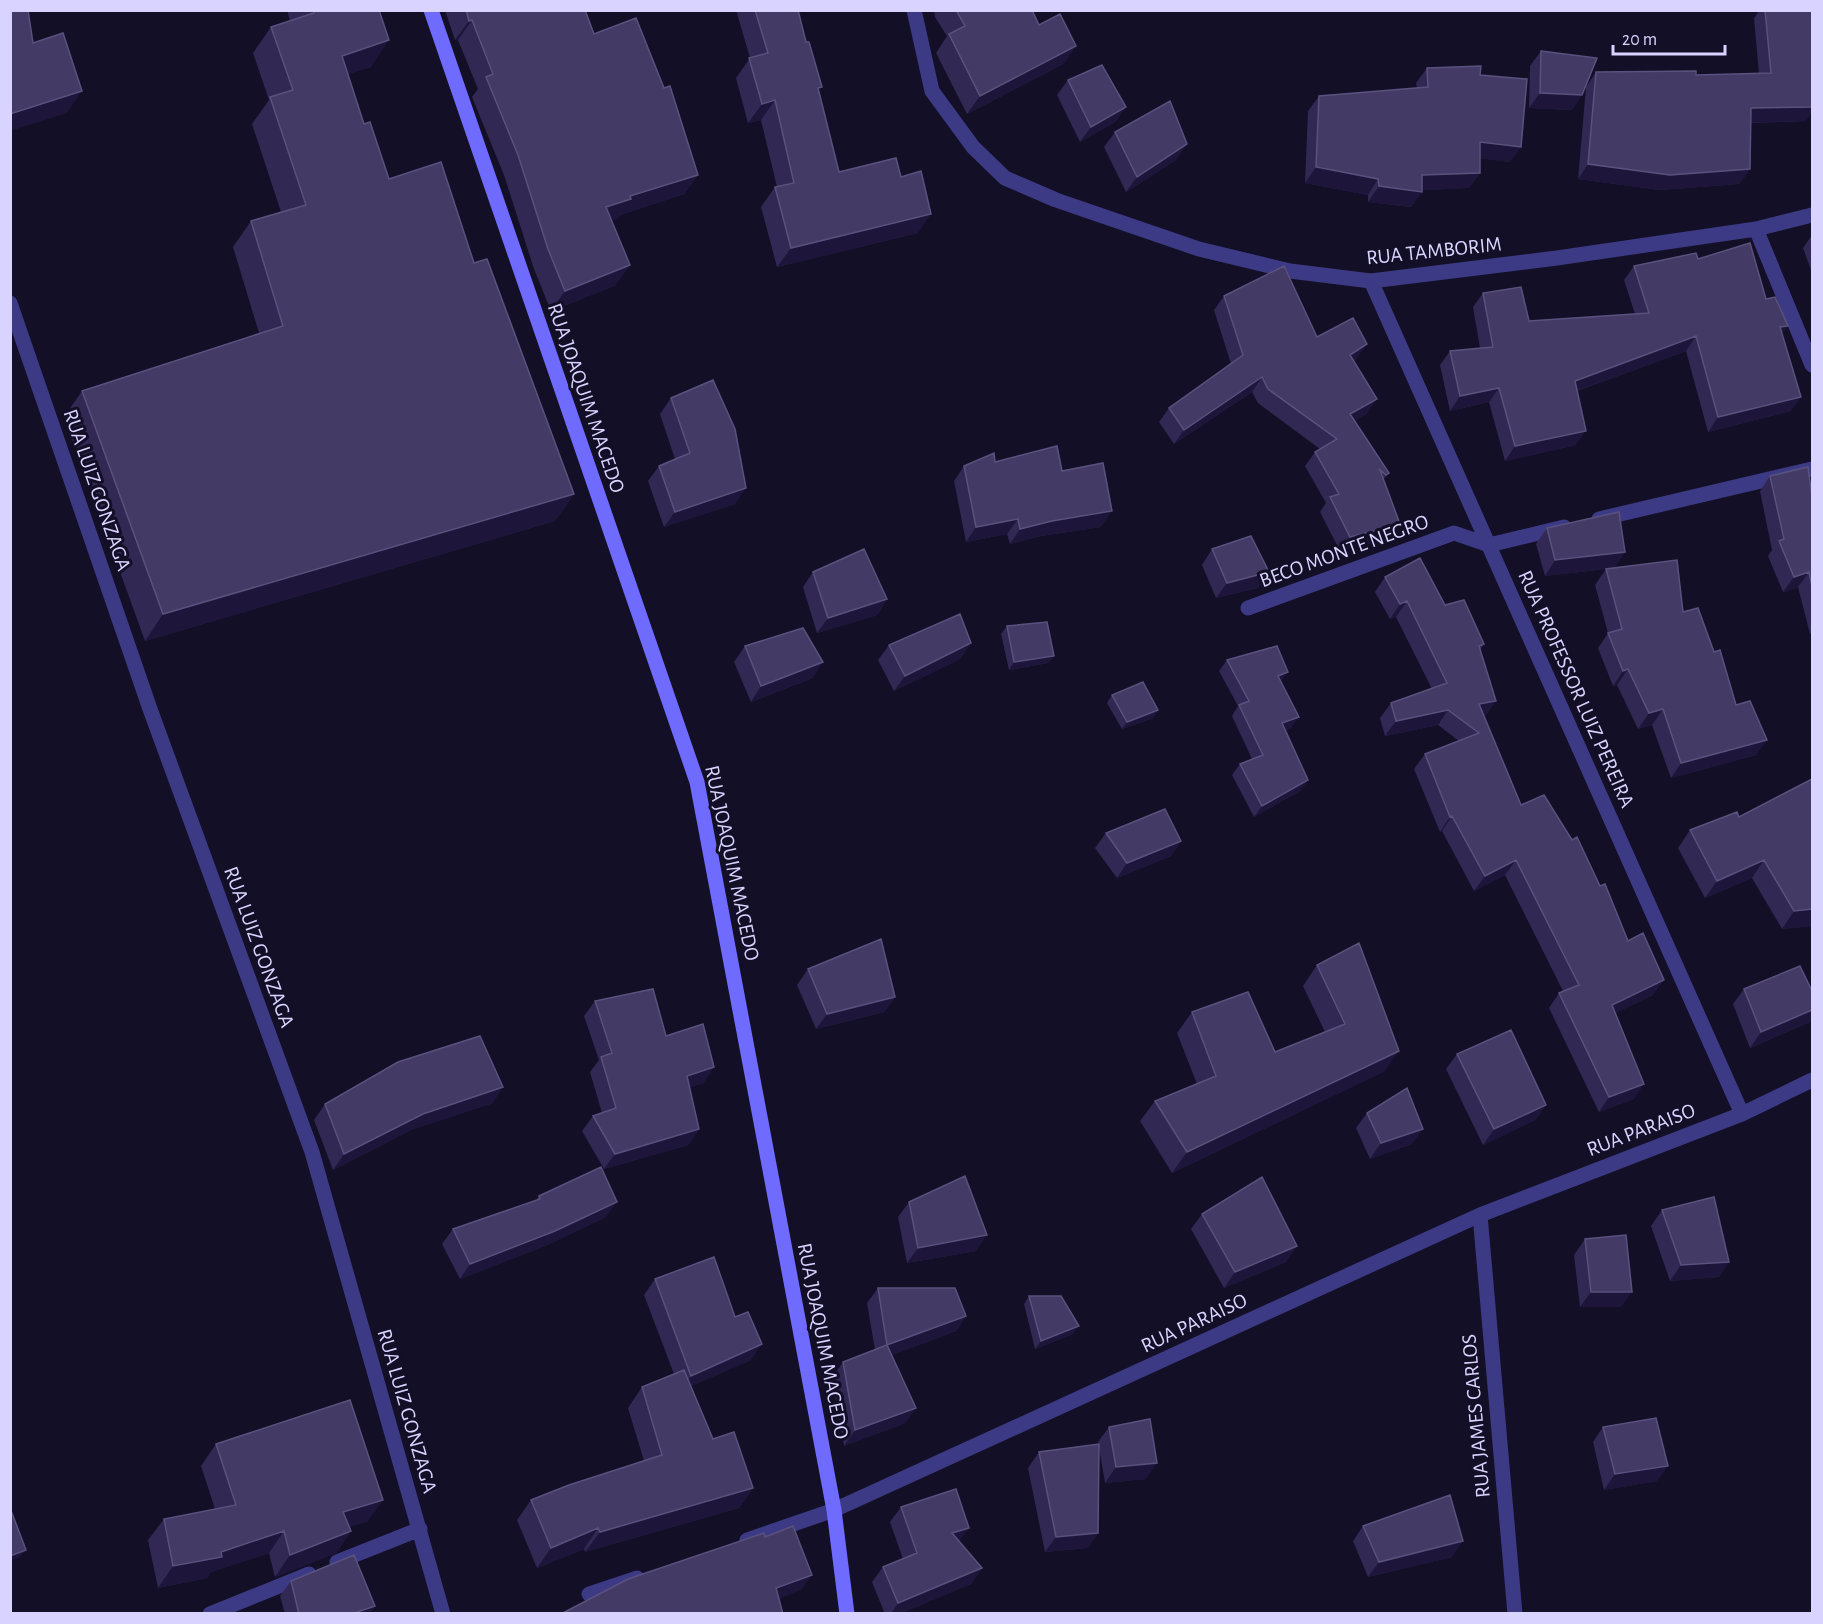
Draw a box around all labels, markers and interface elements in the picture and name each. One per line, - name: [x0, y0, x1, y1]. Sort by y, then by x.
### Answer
- scale bar: [1613, 18, 1726, 56]
- text: 20 m: [1622, 31, 1657, 49]
- street label: RUA TAMBORIM: [1365, 233, 1503, 269]
- street label: RUA JOAQUIM MACEDO: [544, 300, 628, 496]
- street label: RUA LUIZ GONZAGA: [59, 406, 135, 574]
- street label: BECO MONTE NEGRO: [1257, 511, 1431, 591]
- street label: RUA PROFESSOR LUIZ PEREIRA: [1514, 567, 1638, 811]
- street label: RUA JOAQUIM MACEDO: [701, 763, 763, 963]
- street label: RUA LUIZ GONZAGA: [220, 864, 298, 1030]
- street label: RUA PARAISO: [1584, 1100, 1698, 1160]
- street label: RUA JOAQUIM MACEDO: [794, 1241, 852, 1441]
- street label: RUA PARAISO: [1138, 1289, 1250, 1357]
- street label: RUA LUIZ GONZAGA: [374, 1327, 440, 1495]
- street label: RUA JAMES CARLOS: [1458, 1333, 1494, 1499]

